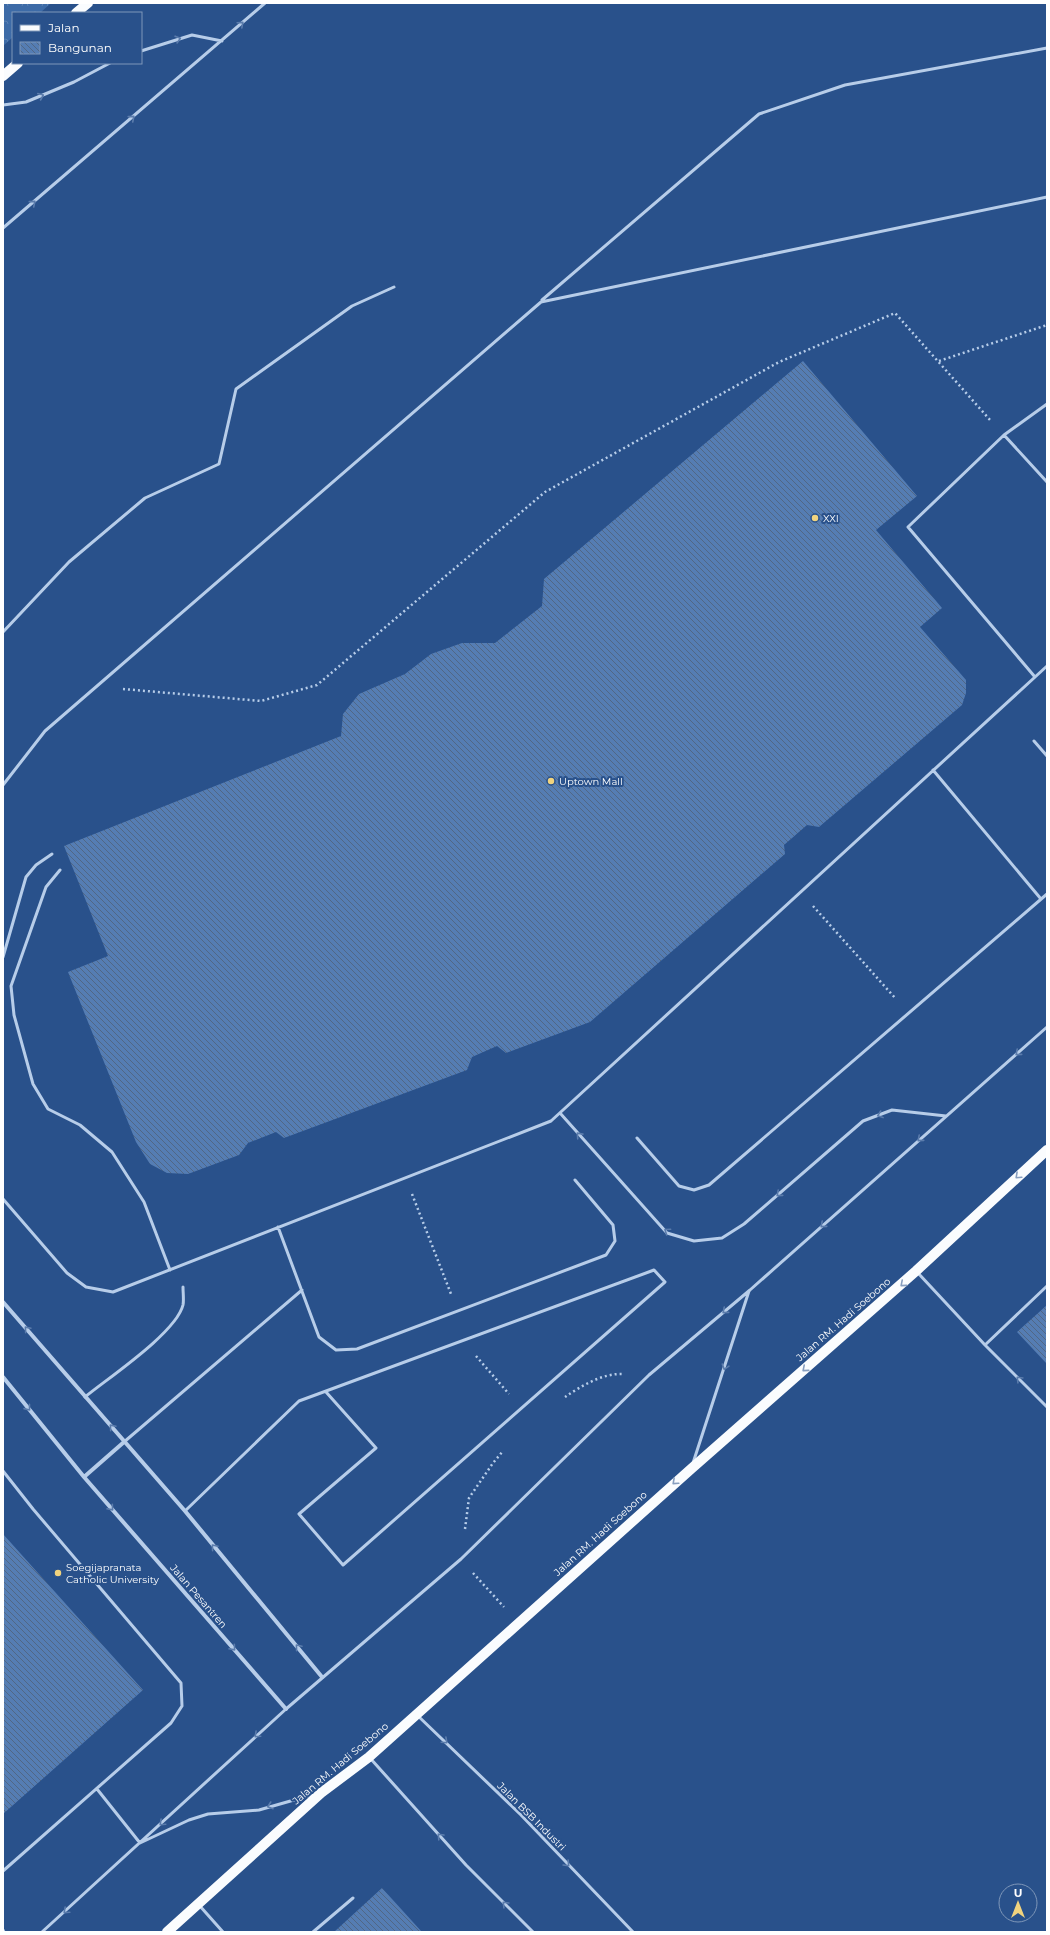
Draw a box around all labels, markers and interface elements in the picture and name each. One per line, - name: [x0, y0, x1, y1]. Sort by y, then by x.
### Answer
- legend: [12, 12, 142, 64]
- text: Jalan: [47, 20, 80, 35]
- one-way arrow: [236, 22, 244, 29]
- one-way arrow: [174, 35, 181, 44]
- text: Bangunan: [48, 40, 112, 55]
- one-way arrow: [36, 93, 44, 101]
- one-way arrow: [127, 116, 134, 123]
- one-way arrow: [28, 200, 35, 207]
- place label: XXI: [823, 512, 839, 525]
- marker: XXI: [810, 513, 820, 523]
- place label: Uptown Mall: [559, 775, 623, 788]
- marker: Uptown Mall: [546, 776, 556, 786]
- one-way arrow: [1015, 1049, 1023, 1056]
- one-way arrow: [877, 1110, 884, 1118]
- one-way arrow: [577, 1132, 584, 1139]
- one-way arrow: [918, 1135, 925, 1142]
- one-way arrow: [1016, 1171, 1023, 1178]
- one-way arrow: [776, 1189, 783, 1196]
- one-way arrow: [820, 1221, 828, 1228]
- one-way arrow: [664, 1228, 671, 1235]
- street label: Jalan RM. Hadi Soebono: [793, 1275, 893, 1365]
- one-way arrow: [900, 1279, 907, 1286]
- one-way arrow: [722, 1306, 730, 1313]
- one-way arrow: [24, 1326, 31, 1334]
- one-way arrow: [721, 1363, 729, 1370]
- one-way arrow: [802, 1364, 809, 1371]
- one-way arrow: [1016, 1376, 1024, 1384]
- one-way arrow: [23, 1403, 30, 1410]
- one-way arrow: [109, 1425, 116, 1432]
- one-way arrow: [673, 1478, 680, 1485]
- street label: Jalan RM. Hadi Soebono: [550, 1488, 650, 1579]
- one-way arrow: [106, 1503, 113, 1510]
- one-way arrow: [212, 1545, 219, 1552]
- place label: Soegijapranata Catholic University: [66, 1561, 159, 1586]
- street label: Jalan Pesantren: [167, 1561, 230, 1631]
- marker: Soegijapranata Catholic University: [53, 1568, 63, 1578]
- one-way arrow: [228, 1643, 235, 1650]
- one-way arrow: [295, 1645, 302, 1652]
- street label: Jalan RM. Hadi Soebono: [289, 1719, 391, 1808]
- one-way arrow: [254, 1730, 262, 1738]
- one-way arrow: [440, 1736, 448, 1744]
- street label: Jalan BSB Industri: [494, 1779, 569, 1853]
- one-way arrow: [266, 1802, 273, 1810]
- one-way arrow: [159, 1818, 167, 1826]
- one-way arrow: [437, 1833, 445, 1841]
- one-way arrow: [563, 1859, 570, 1867]
- north arrow: [998, 1883, 1038, 1923]
- text: U: [1014, 1886, 1022, 1900]
- one-way arrow: [503, 1901, 510, 1909]
- one-way arrow: [63, 1906, 70, 1913]

